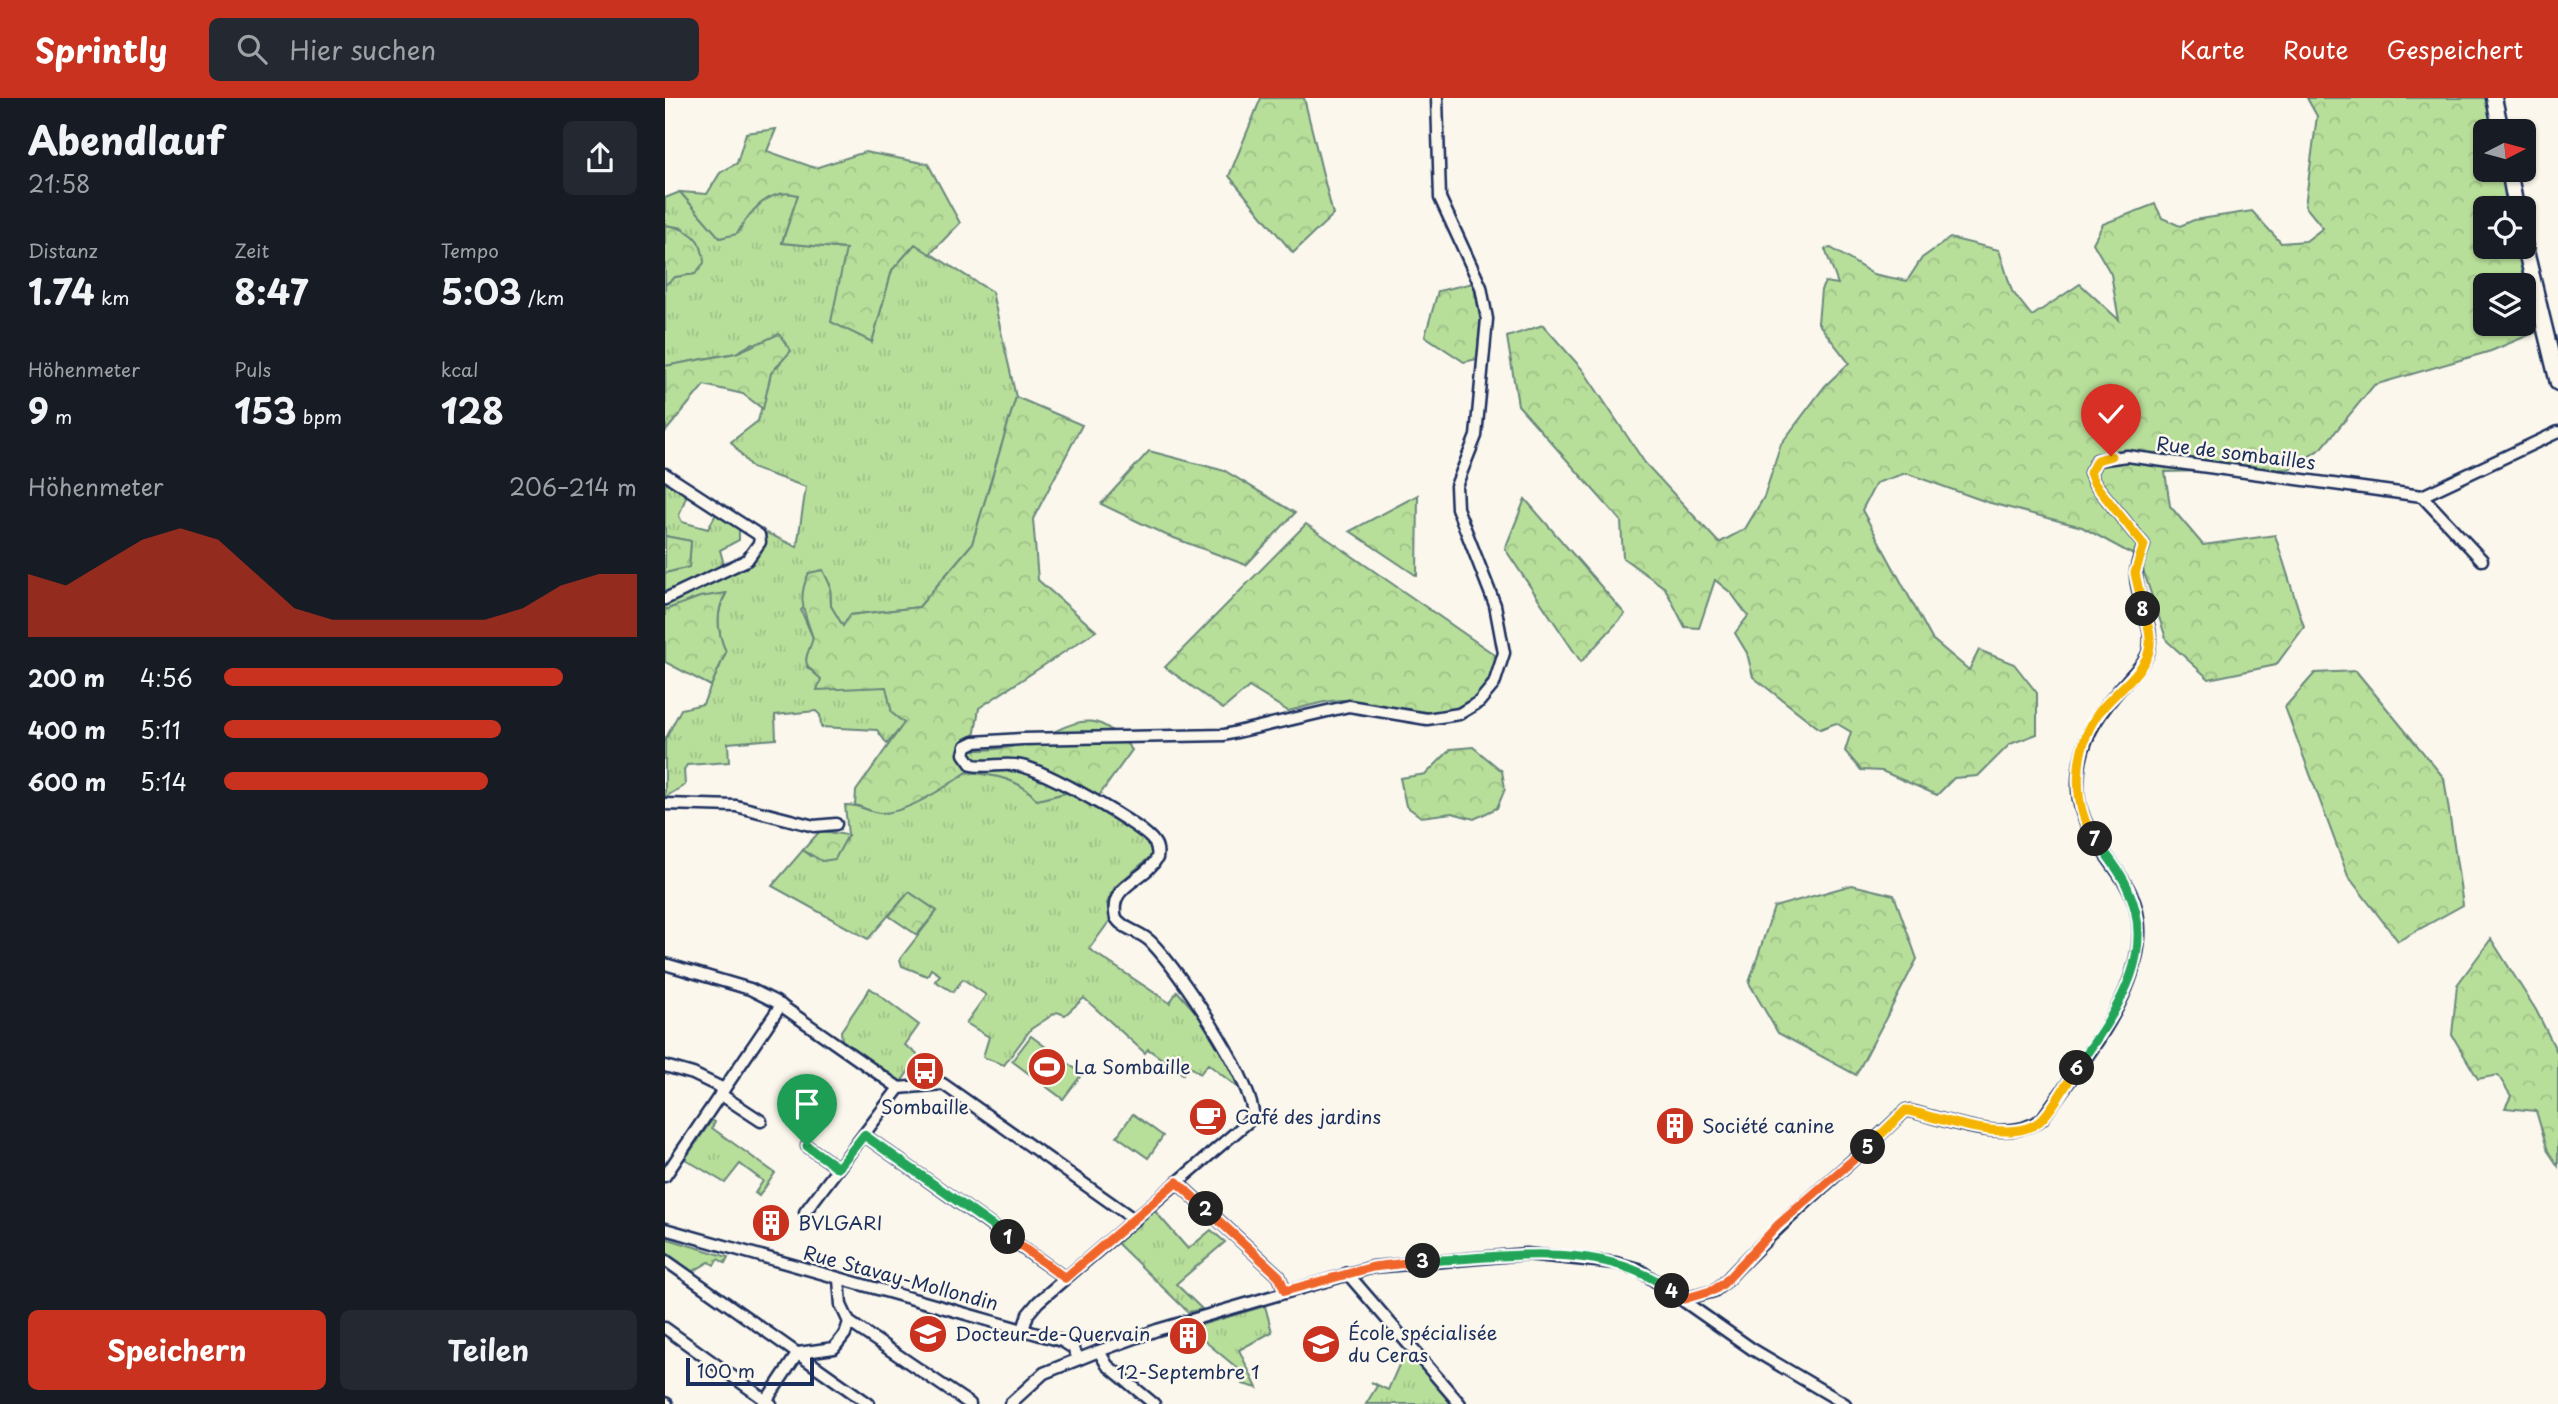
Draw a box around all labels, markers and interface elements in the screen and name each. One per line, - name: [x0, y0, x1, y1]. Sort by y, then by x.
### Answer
- search box: [209, 18, 699, 81]
- text: Sprintly: [35, 24, 167, 74]
- icon: search: [233, 30, 271, 68]
- text: Hier suchen: [289, 30, 436, 69]
- text: Karte: [2180, 31, 2245, 67]
- text: Route: [2283, 31, 2349, 67]
- text: Gespeichert: [2387, 31, 2523, 67]
- text: Abendlauf: [28, 111, 225, 168]
- north arrow: [2473, 119, 2536, 182]
- map controls: [2473, 119, 2536, 336]
- button: share: [563, 121, 637, 195]
- text: 21:58: [28, 166, 90, 201]
- button: locate: [2473, 196, 2536, 259]
- text: Distanz: [28, 236, 98, 264]
- text: Zeit: [234, 236, 269, 264]
- text: Tempo: [441, 236, 499, 264]
- text: 1.74: [28, 264, 95, 317]
- text: 8:47: [234, 264, 308, 317]
- text: 5:03: [441, 264, 522, 317]
- button: layers: [2473, 273, 2536, 336]
- text: km: [95, 283, 130, 311]
- text: /km: [522, 283, 564, 311]
- text: Höhenmeter: [28, 355, 140, 383]
- text: Puls: [234, 355, 271, 383]
- text: kcal: [441, 355, 479, 383]
- text: 9: [28, 383, 49, 436]
- text: 153: [234, 383, 297, 436]
- text: 128: [441, 383, 504, 436]
- pin: [2081, 384, 2141, 456]
- icon: check: [2092, 395, 2130, 433]
- text: m: [49, 402, 72, 430]
- text: bpm: [297, 402, 342, 430]
- street label: Rue de sombailles: [2155, 428, 2317, 476]
- text: Höhenmeter: [28, 469, 164, 504]
- text: 206–214 m: [509, 469, 637, 504]
- pin: 8: [2125, 592, 2161, 626]
- text: 8: [2137, 594, 2148, 622]
- text: 200 m: [28, 660, 105, 695]
- text: 4:56: [140, 660, 193, 695]
- text: 400 m: [28, 712, 106, 747]
- text: 5:11: [140, 712, 181, 747]
- text: 600 m: [28, 764, 106, 799]
- text: 5:14: [140, 764, 187, 799]
- pin: 7: [2077, 822, 2113, 856]
- text: 7: [2089, 824, 2100, 852]
- sports icon: La Sombaille: [1026, 1046, 1068, 1088]
- bus stop icon: Sombaille: [904, 1050, 946, 1092]
- pin: 6: [2059, 1051, 2095, 1086]
- place label: La Sombaille: [1074, 1052, 1191, 1080]
- text: 6: [2070, 1053, 2083, 1081]
- pin: [777, 1074, 837, 1146]
- icon: arrive: [788, 1085, 826, 1123]
- place label: Sombaille: [881, 1092, 969, 1120]
- cafe icon: Café des jardins: [1187, 1096, 1229, 1138]
- place label: Café des jardins: [1235, 1102, 1381, 1130]
- building icon: Société canine: [1654, 1105, 1696, 1147]
- place label: Société canine: [1702, 1111, 1835, 1139]
- pin: 5: [1851, 1130, 1885, 1164]
- text: 5: [1861, 1132, 1874, 1160]
- pin: 2: [1189, 1192, 1223, 1226]
- text: 2: [1199, 1194, 1212, 1222]
- building icon: BVLGARI: [750, 1202, 792, 1244]
- place label: BVLGARI: [798, 1208, 883, 1236]
- pin: 1: [991, 1220, 1025, 1254]
- text: 1: [1003, 1222, 1012, 1250]
- street label: Rue Stavay-Mollondin: [801, 1238, 1002, 1317]
- pin: 3: [1405, 1244, 1441, 1278]
- text: 3: [1416, 1246, 1429, 1274]
- pin: 4: [1655, 1274, 1689, 1308]
- text: 4: [1665, 1276, 1678, 1304]
- button: Speichern: [28, 1310, 326, 1390]
- button: Teilen: [340, 1310, 637, 1390]
- school or university icon: Docteur-de-Quervain: [907, 1313, 949, 1355]
- building icon: 12-Septembre 1: [1167, 1315, 1209, 1357]
- place label: École spécialisée du Ceras: [1348, 1318, 1497, 1368]
- place label: Docteur-de-Quervain: [955, 1319, 1150, 1347]
- school or university icon: École spécialisée du Ceras: [1300, 1323, 1342, 1365]
- scale bar: [686, 1355, 814, 1387]
- text: 100 m: [697, 1356, 755, 1384]
- place label: 12-Septembre 1: [1117, 1357, 1259, 1385]

